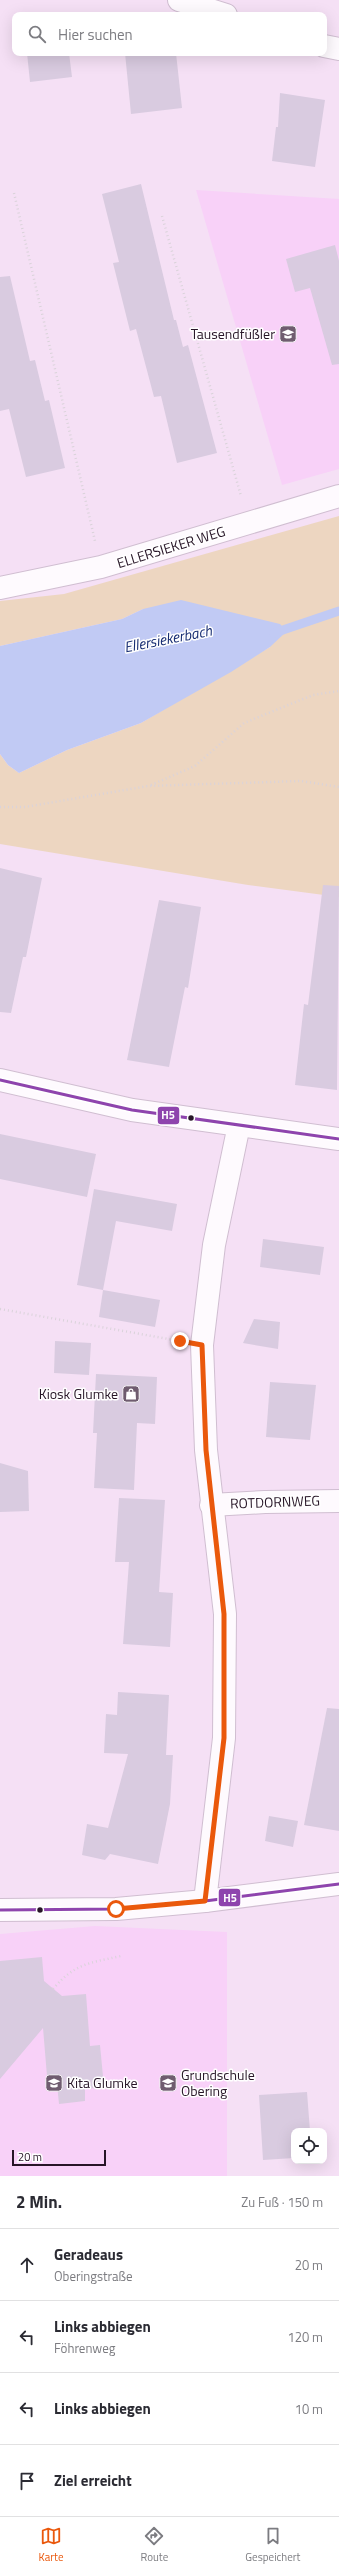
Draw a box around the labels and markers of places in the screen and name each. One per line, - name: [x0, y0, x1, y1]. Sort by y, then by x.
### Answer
- place label: Tausendfüßler: [191, 323, 275, 344]
- school or university icon: Tausendfüßler: [278, 324, 298, 344]
- unlabelled marker: [186, 1113, 196, 1123]
- place label: Kiosk Glumke: [39, 1383, 118, 1404]
- shop icon: Kiosk Glumke: [121, 1384, 141, 1404]
- unlabelled marker: [35, 1905, 45, 1915]
- place label: Grundschule Obering: [181, 2064, 255, 2101]
- place label: Kita Glumke: [67, 2072, 138, 2093]
- school or university icon: Kita Glumke: [44, 2073, 64, 2093]
- school or university icon: Grundschule Obering: [158, 2073, 178, 2093]

